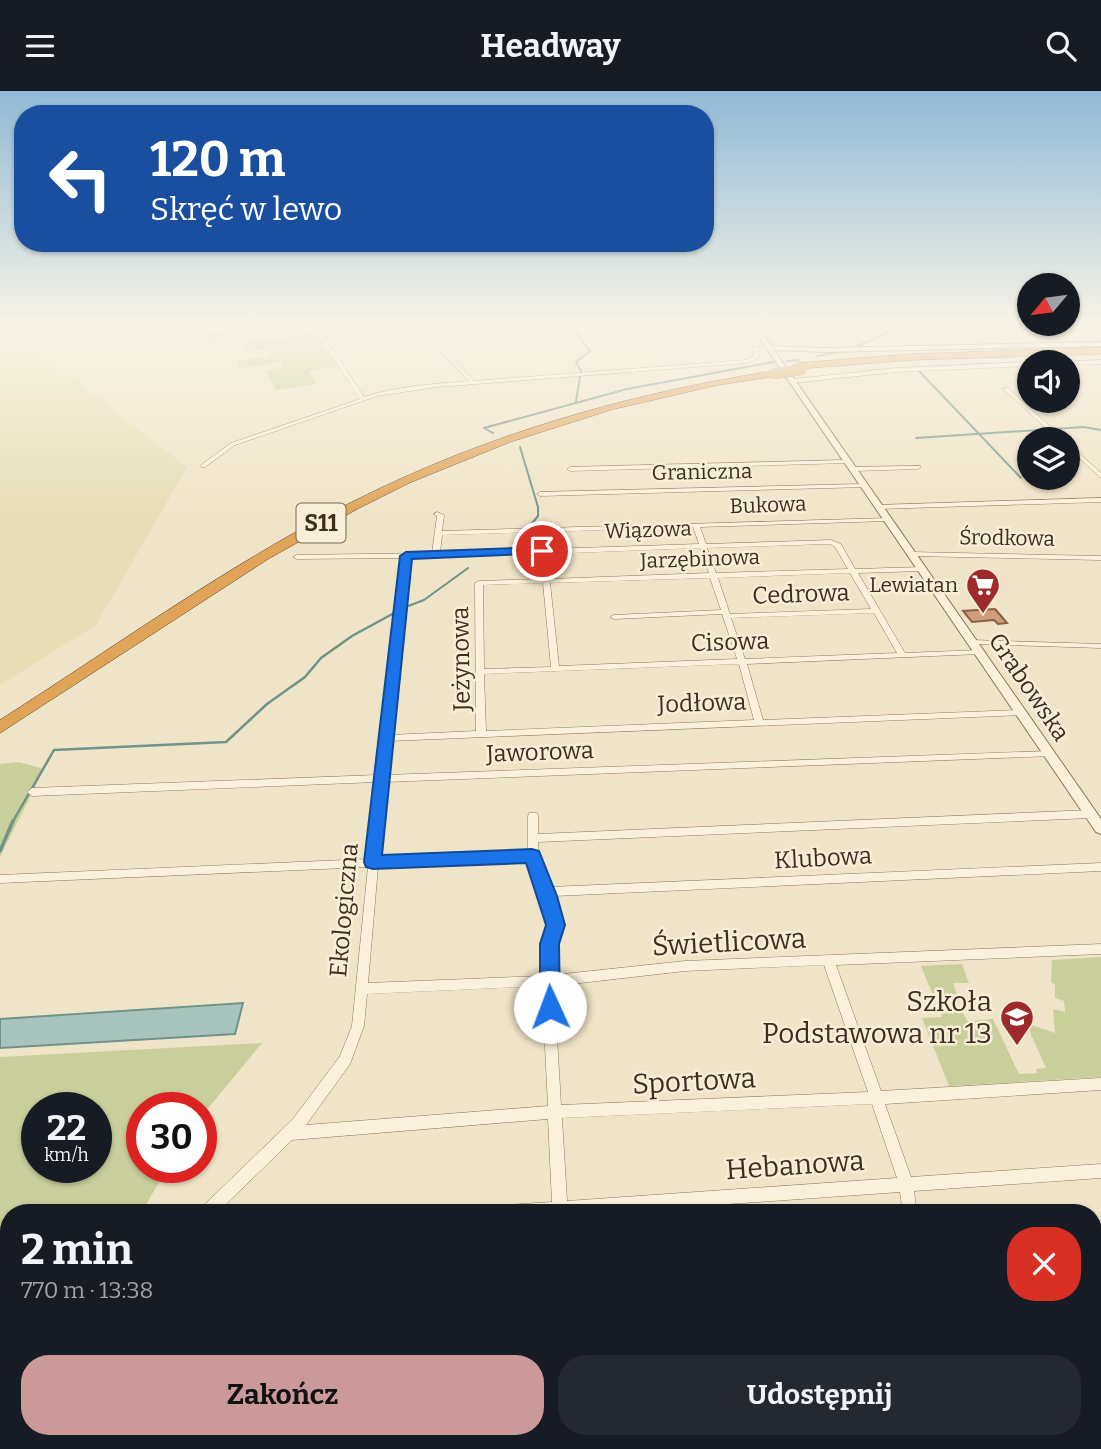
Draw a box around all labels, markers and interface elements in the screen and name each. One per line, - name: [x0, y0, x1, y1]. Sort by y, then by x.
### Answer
- icon: menu: [21, 27, 59, 65]
- text: Headway: [480, 27, 621, 65]
- icon: search: [1042, 27, 1080, 65]
- text: 120 m: [150, 130, 285, 189]
- icon: left: [35, 133, 126, 224]
- text: Skręć w lewo: [150, 190, 342, 228]
- north arrow: [1017, 273, 1080, 336]
- map controls: [1017, 273, 1080, 490]
- button: sound: [1017, 350, 1080, 413]
- button: layers: [1017, 427, 1080, 490]
- street label: Graniczna: [651, 458, 753, 486]
- street label: Bukowa: [729, 491, 807, 519]
- road number: S11: [296, 503, 346, 543]
- street label: Wiązowa: [604, 515, 693, 545]
- pin: [512, 521, 572, 581]
- street label: Środkowa: [959, 524, 1056, 552]
- icon: arrive: [523, 532, 561, 570]
- street label: Jarzębinowa: [639, 544, 761, 574]
- supermarket icon: Lewiatan: [964, 566, 1002, 615]
- place label: Lewiatan: [869, 572, 958, 598]
- street label: Cedrowa: [752, 578, 850, 610]
- street label: Jeżynowa: [446, 606, 476, 713]
- street label: Cisowa: [690, 627, 770, 657]
- street label: Grabowska: [983, 628, 1075, 746]
- street label: Jodłowa: [656, 687, 747, 719]
- street label: Jaworowa: [485, 736, 594, 768]
- street label: Klubowa: [773, 841, 873, 875]
- street label: Ekologiczna: [324, 842, 364, 978]
- street label: Świetlicowa: [651, 920, 807, 963]
- position arrow: [513, 970, 587, 1044]
- place label: Szkoła Podstawowa nr 13: [762, 985, 992, 1050]
- school or university icon: Szkoła Podstawowa nr 13: [998, 998, 1036, 1047]
- street label: Sportowa: [631, 1061, 757, 1101]
- speed limit sign: 30: [126, 1092, 217, 1183]
- text: 22: [47, 1107, 86, 1149]
- text: km/h: [44, 1144, 89, 1166]
- street label: Hebanowa: [724, 1144, 866, 1186]
- text: 2 min: [21, 1225, 133, 1275]
- button: close: [1007, 1227, 1081, 1301]
- text: 770 m · 13:38: [21, 1276, 153, 1304]
- button: Zakończ: [21, 1355, 544, 1435]
- button: Udostępnij: [558, 1355, 1081, 1435]

